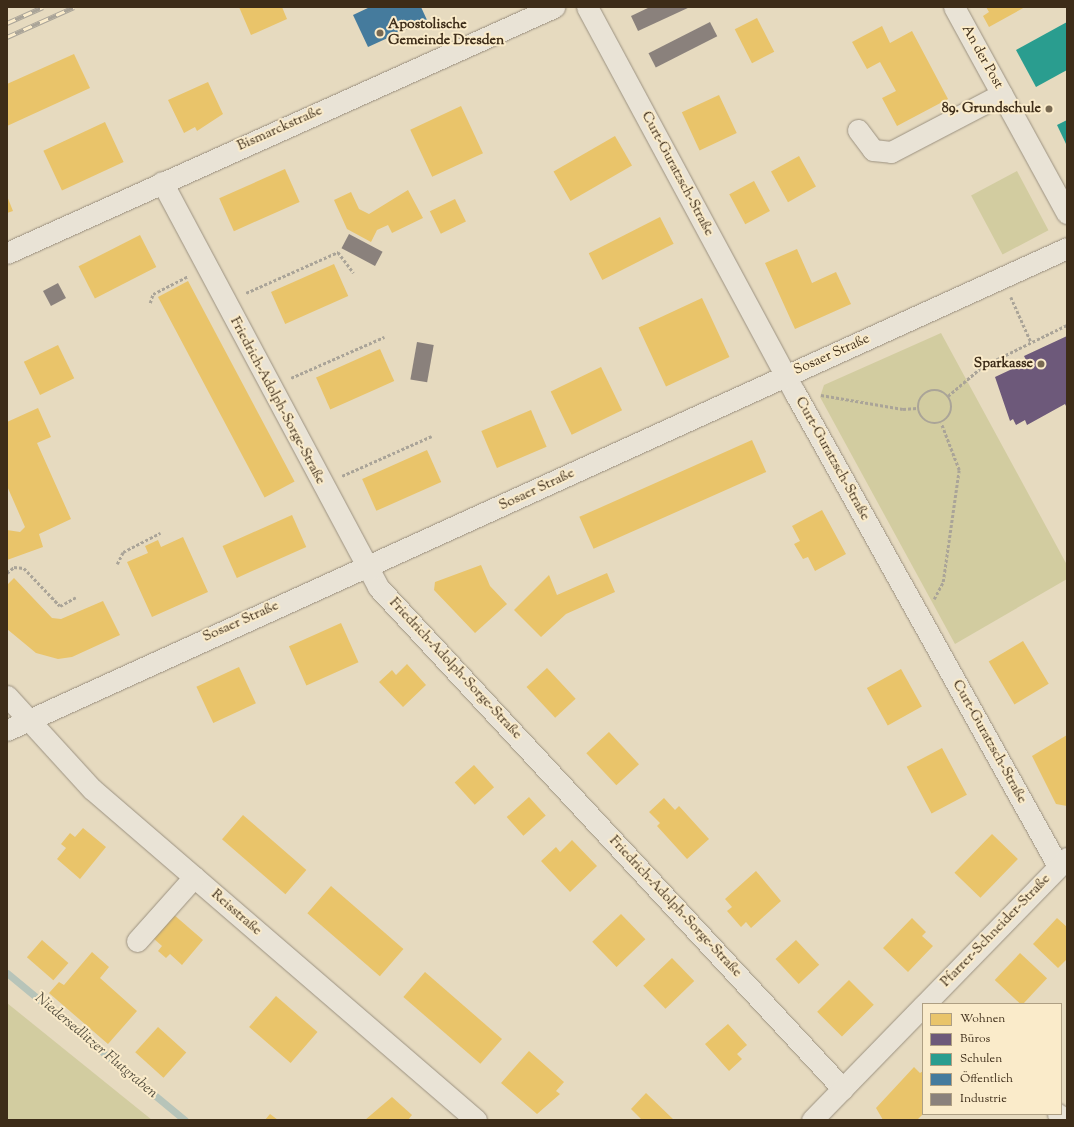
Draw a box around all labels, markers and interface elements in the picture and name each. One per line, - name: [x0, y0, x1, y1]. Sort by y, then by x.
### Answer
- place label: Apostolische Gemeinde Dresden: [388, 17, 504, 50]
- street label: An der Post: [958, 22, 1006, 92]
- marker: Apostolische Gemeinde Dresden: [375, 28, 385, 38]
- place label: 89. Grundschule: [942, 101, 1041, 117]
- street label: Bismarckstraße: [235, 103, 325, 155]
- marker: 89. Grundschule: [1044, 104, 1054, 114]
- street label: Curt-Guratzsch-Straße: [637, 109, 717, 239]
- street label: Friedrich-Adolph-Sorge-Straße: [226, 315, 328, 487]
- street label: Sosaer Straße: [791, 331, 873, 379]
- place label: Sparkasse: [974, 356, 1033, 372]
- marker: Sparkasse: [1036, 359, 1046, 369]
- street label: Curt-Guratzsch-Straße: [791, 394, 873, 524]
- street label: Sosaer Straße: [497, 465, 577, 515]
- street label: Friedrich-Adolph-Sorge-Straße: [385, 595, 525, 743]
- street label: Sosaer Straße: [200, 598, 282, 646]
- street label: Curt-Guratzsch-Straße: [948, 677, 1030, 807]
- street label: Friedrich-Adolph-Sorge-Straße: [605, 833, 745, 981]
- street label: Pfarrer-Schneider-Straße: [938, 871, 1054, 991]
- street label: Reisstraße: [207, 886, 265, 940]
- water label: Niedersedlitzer Flutgraben: [31, 989, 161, 1103]
- legend: [922, 1003, 1062, 1115]
- text: Wohnen: [960, 1010, 1005, 1028]
- text: Büros: [960, 1030, 990, 1048]
- text: Schulen: [960, 1050, 1002, 1068]
- text: Öffentlich: [960, 1070, 1013, 1088]
- text: Industrie: [960, 1090, 1007, 1108]

